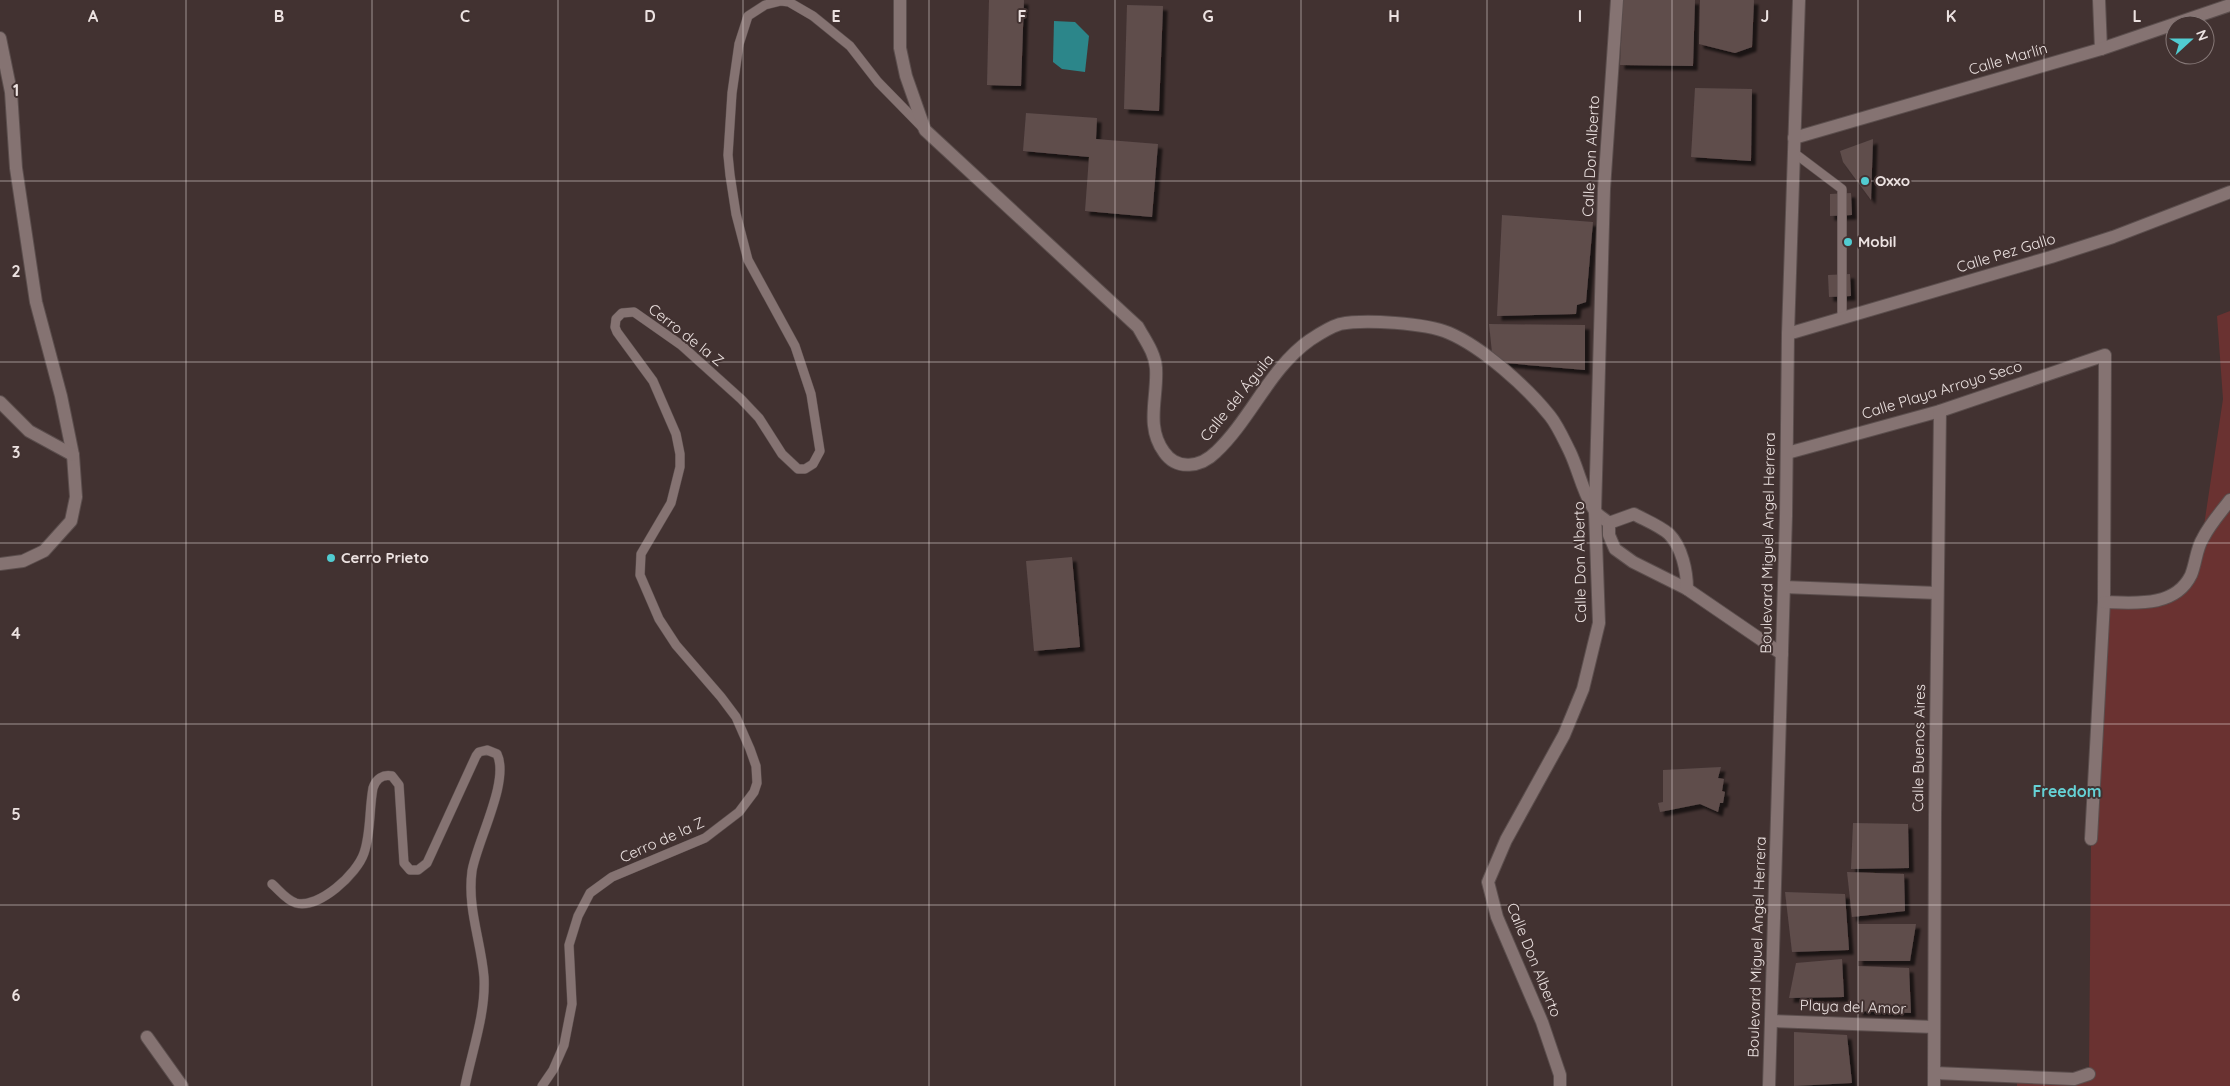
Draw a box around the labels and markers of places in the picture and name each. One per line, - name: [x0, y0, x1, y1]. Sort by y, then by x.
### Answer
- place label: Oxxo: [1875, 171, 1910, 190]
- marker: Oxxo: [1859, 175, 1871, 187]
- place label: Mobil: [1858, 232, 1897, 251]
- marker: Mobil: [1842, 236, 1854, 248]
- place label: Cerro Prieto: [341, 548, 429, 567]
- marker: Cerro Prieto: [325, 552, 337, 564]

